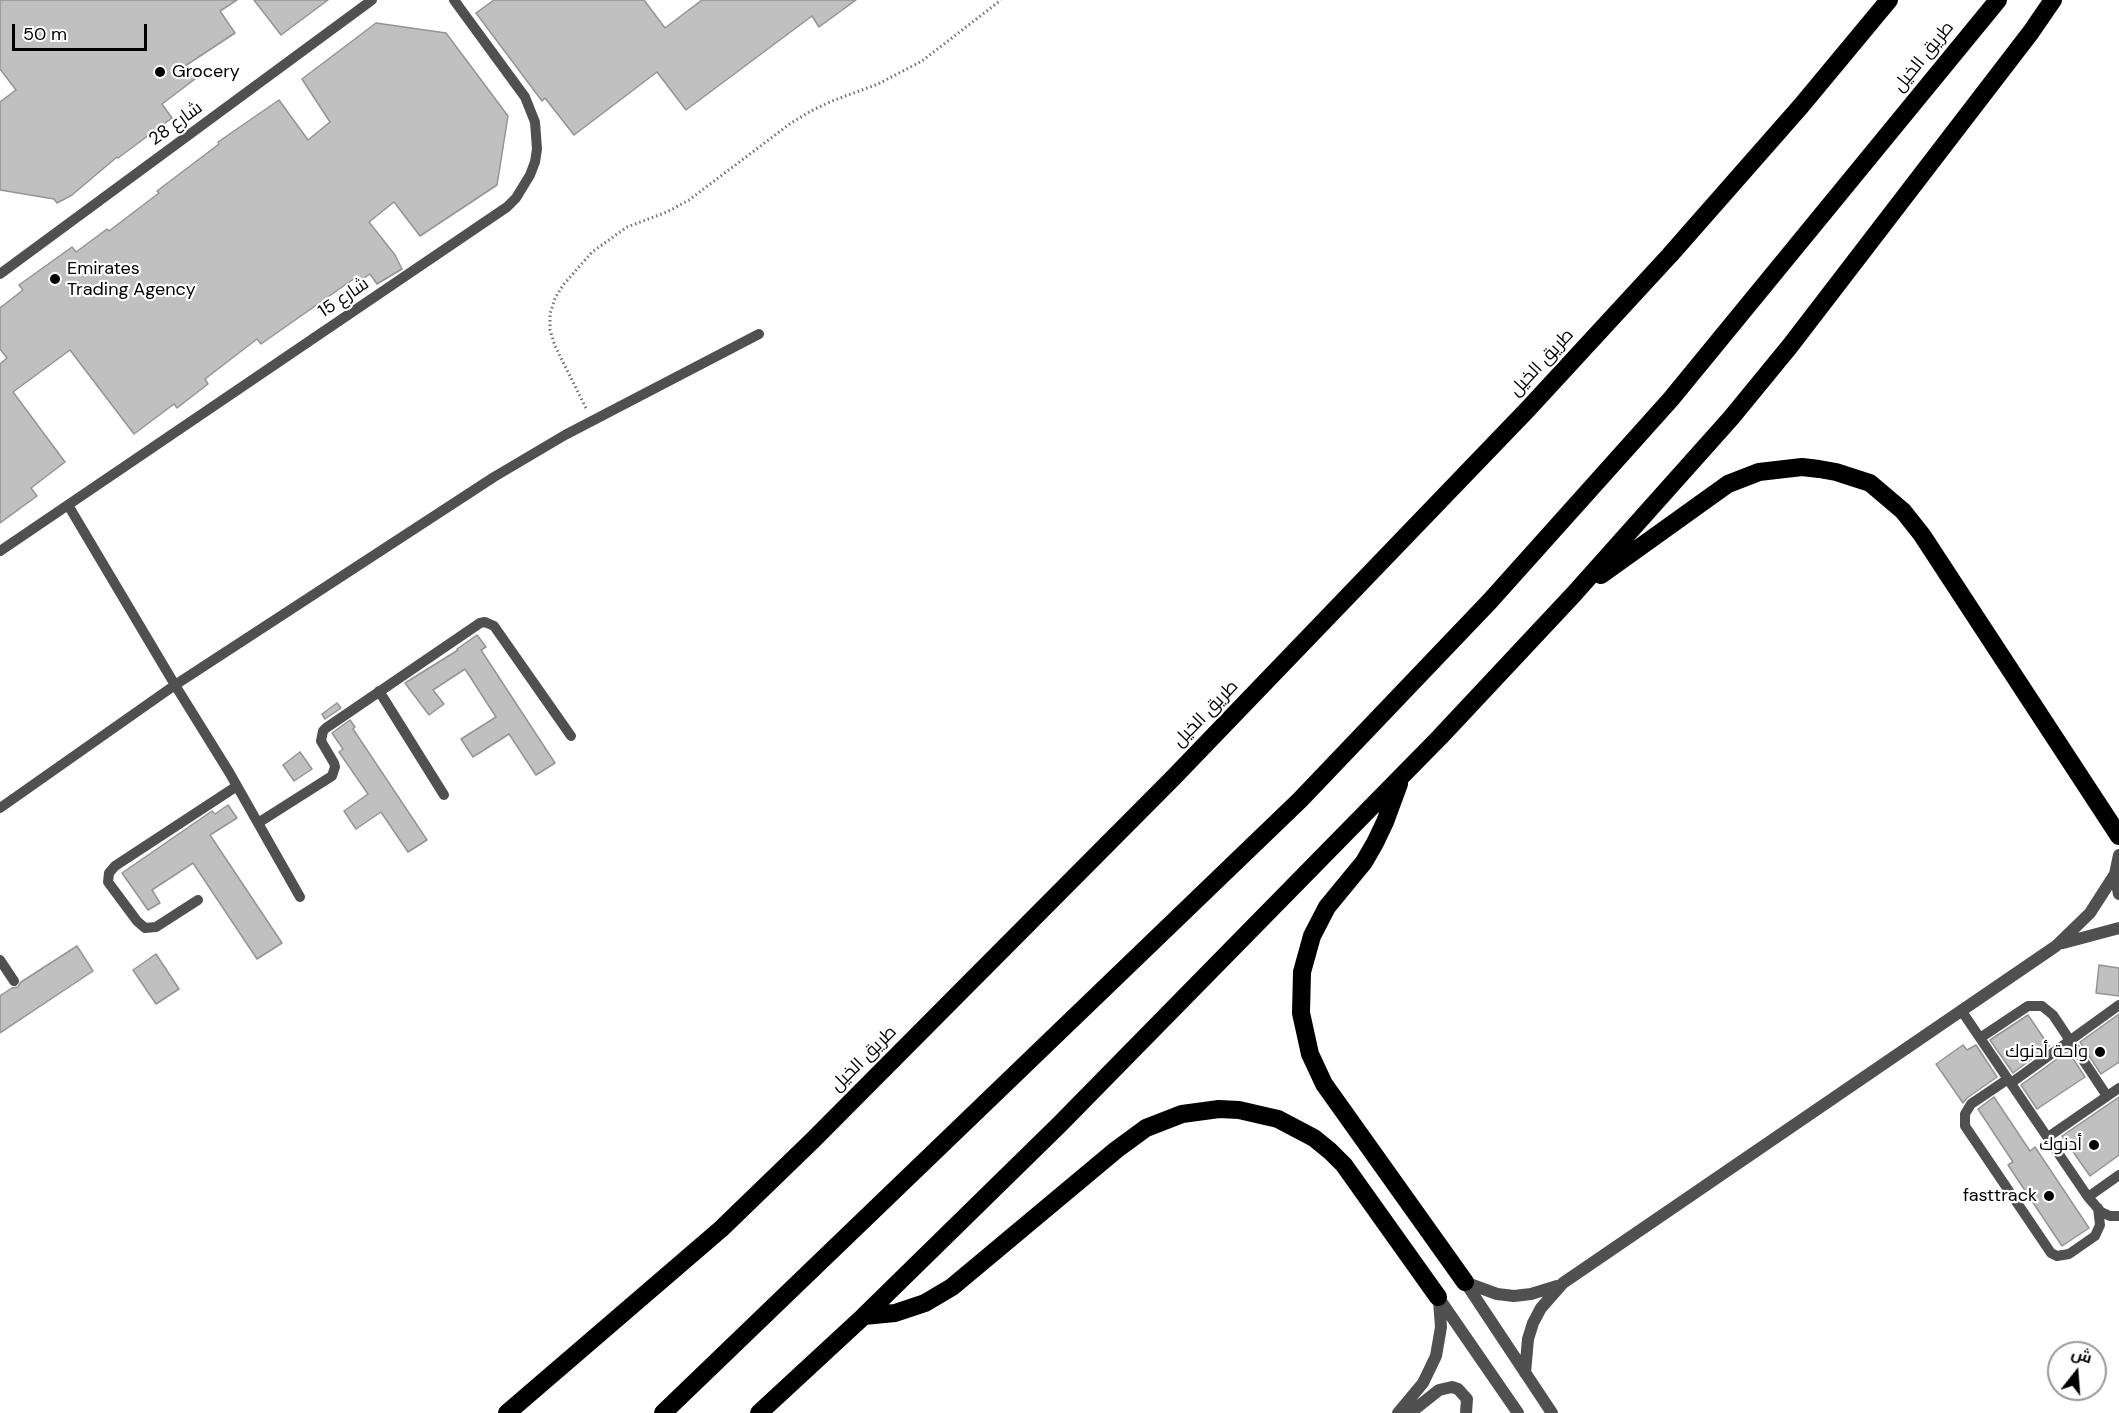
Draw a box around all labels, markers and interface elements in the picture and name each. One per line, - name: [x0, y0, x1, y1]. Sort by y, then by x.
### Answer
- scale bar: [15, 12, 150, 50]
- street label: طريق الخيل: [1889, 17, 1959, 97]
- text: 50 m: [23, 22, 67, 46]
- place label: Grocery: [172, 61, 240, 83]
- marker: Grocery: [153, 65, 167, 79]
- street label: شارع 28: [145, 97, 207, 151]
- place label: Emirates Trading Agency: [67, 258, 196, 300]
- marker: Emirates Trading Agency: [48, 272, 62, 286]
- street label: شارع 15: [315, 273, 373, 323]
- street label: طريق الخيل: [1505, 325, 1579, 401]
- street label: طريق الخيل: [1169, 676, 1243, 752]
- street label: طريق الخيل: [827, 1022, 901, 1096]
- place label: واحة أدنوك: [2005, 1041, 2088, 1063]
- marker: واحة أدنوك: [2093, 1045, 2107, 1059]
- place label: أدنوك: [2039, 1134, 2082, 1156]
- marker: أدنوك: [2087, 1138, 2101, 1152]
- place label: fasttrack: [1963, 1185, 2037, 1207]
- marker: fasttrack: [2042, 1189, 2056, 1203]
- north arrow: [2047, 1341, 2107, 1401]
- text: ش: [2069, 1342, 2095, 1368]

